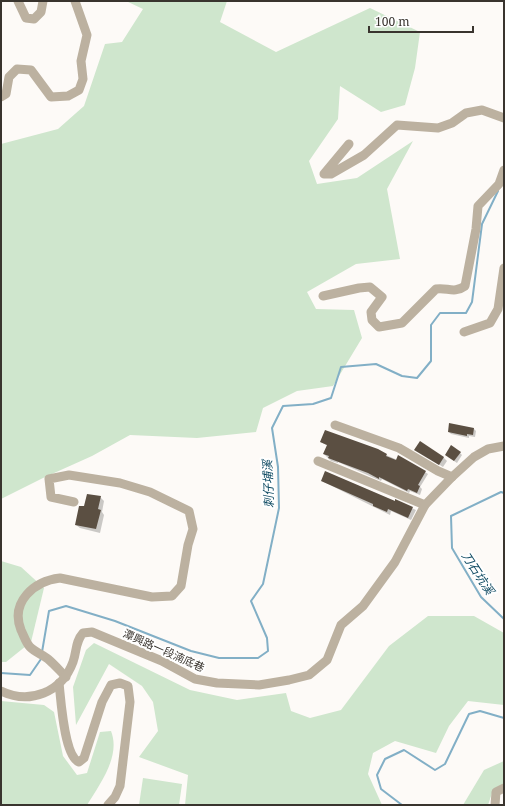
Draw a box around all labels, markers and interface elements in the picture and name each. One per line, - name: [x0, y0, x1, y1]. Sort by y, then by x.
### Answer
- scale bar: [369, 8, 473, 34]
- text: 100 m: [375, 13, 410, 30]
- water label: 刺仔埔溪: [259, 458, 277, 508]
- water label: 刀石坑溪: [458, 548, 499, 599]
- street label: 潭興路一段湳底巷: [121, 625, 207, 675]

